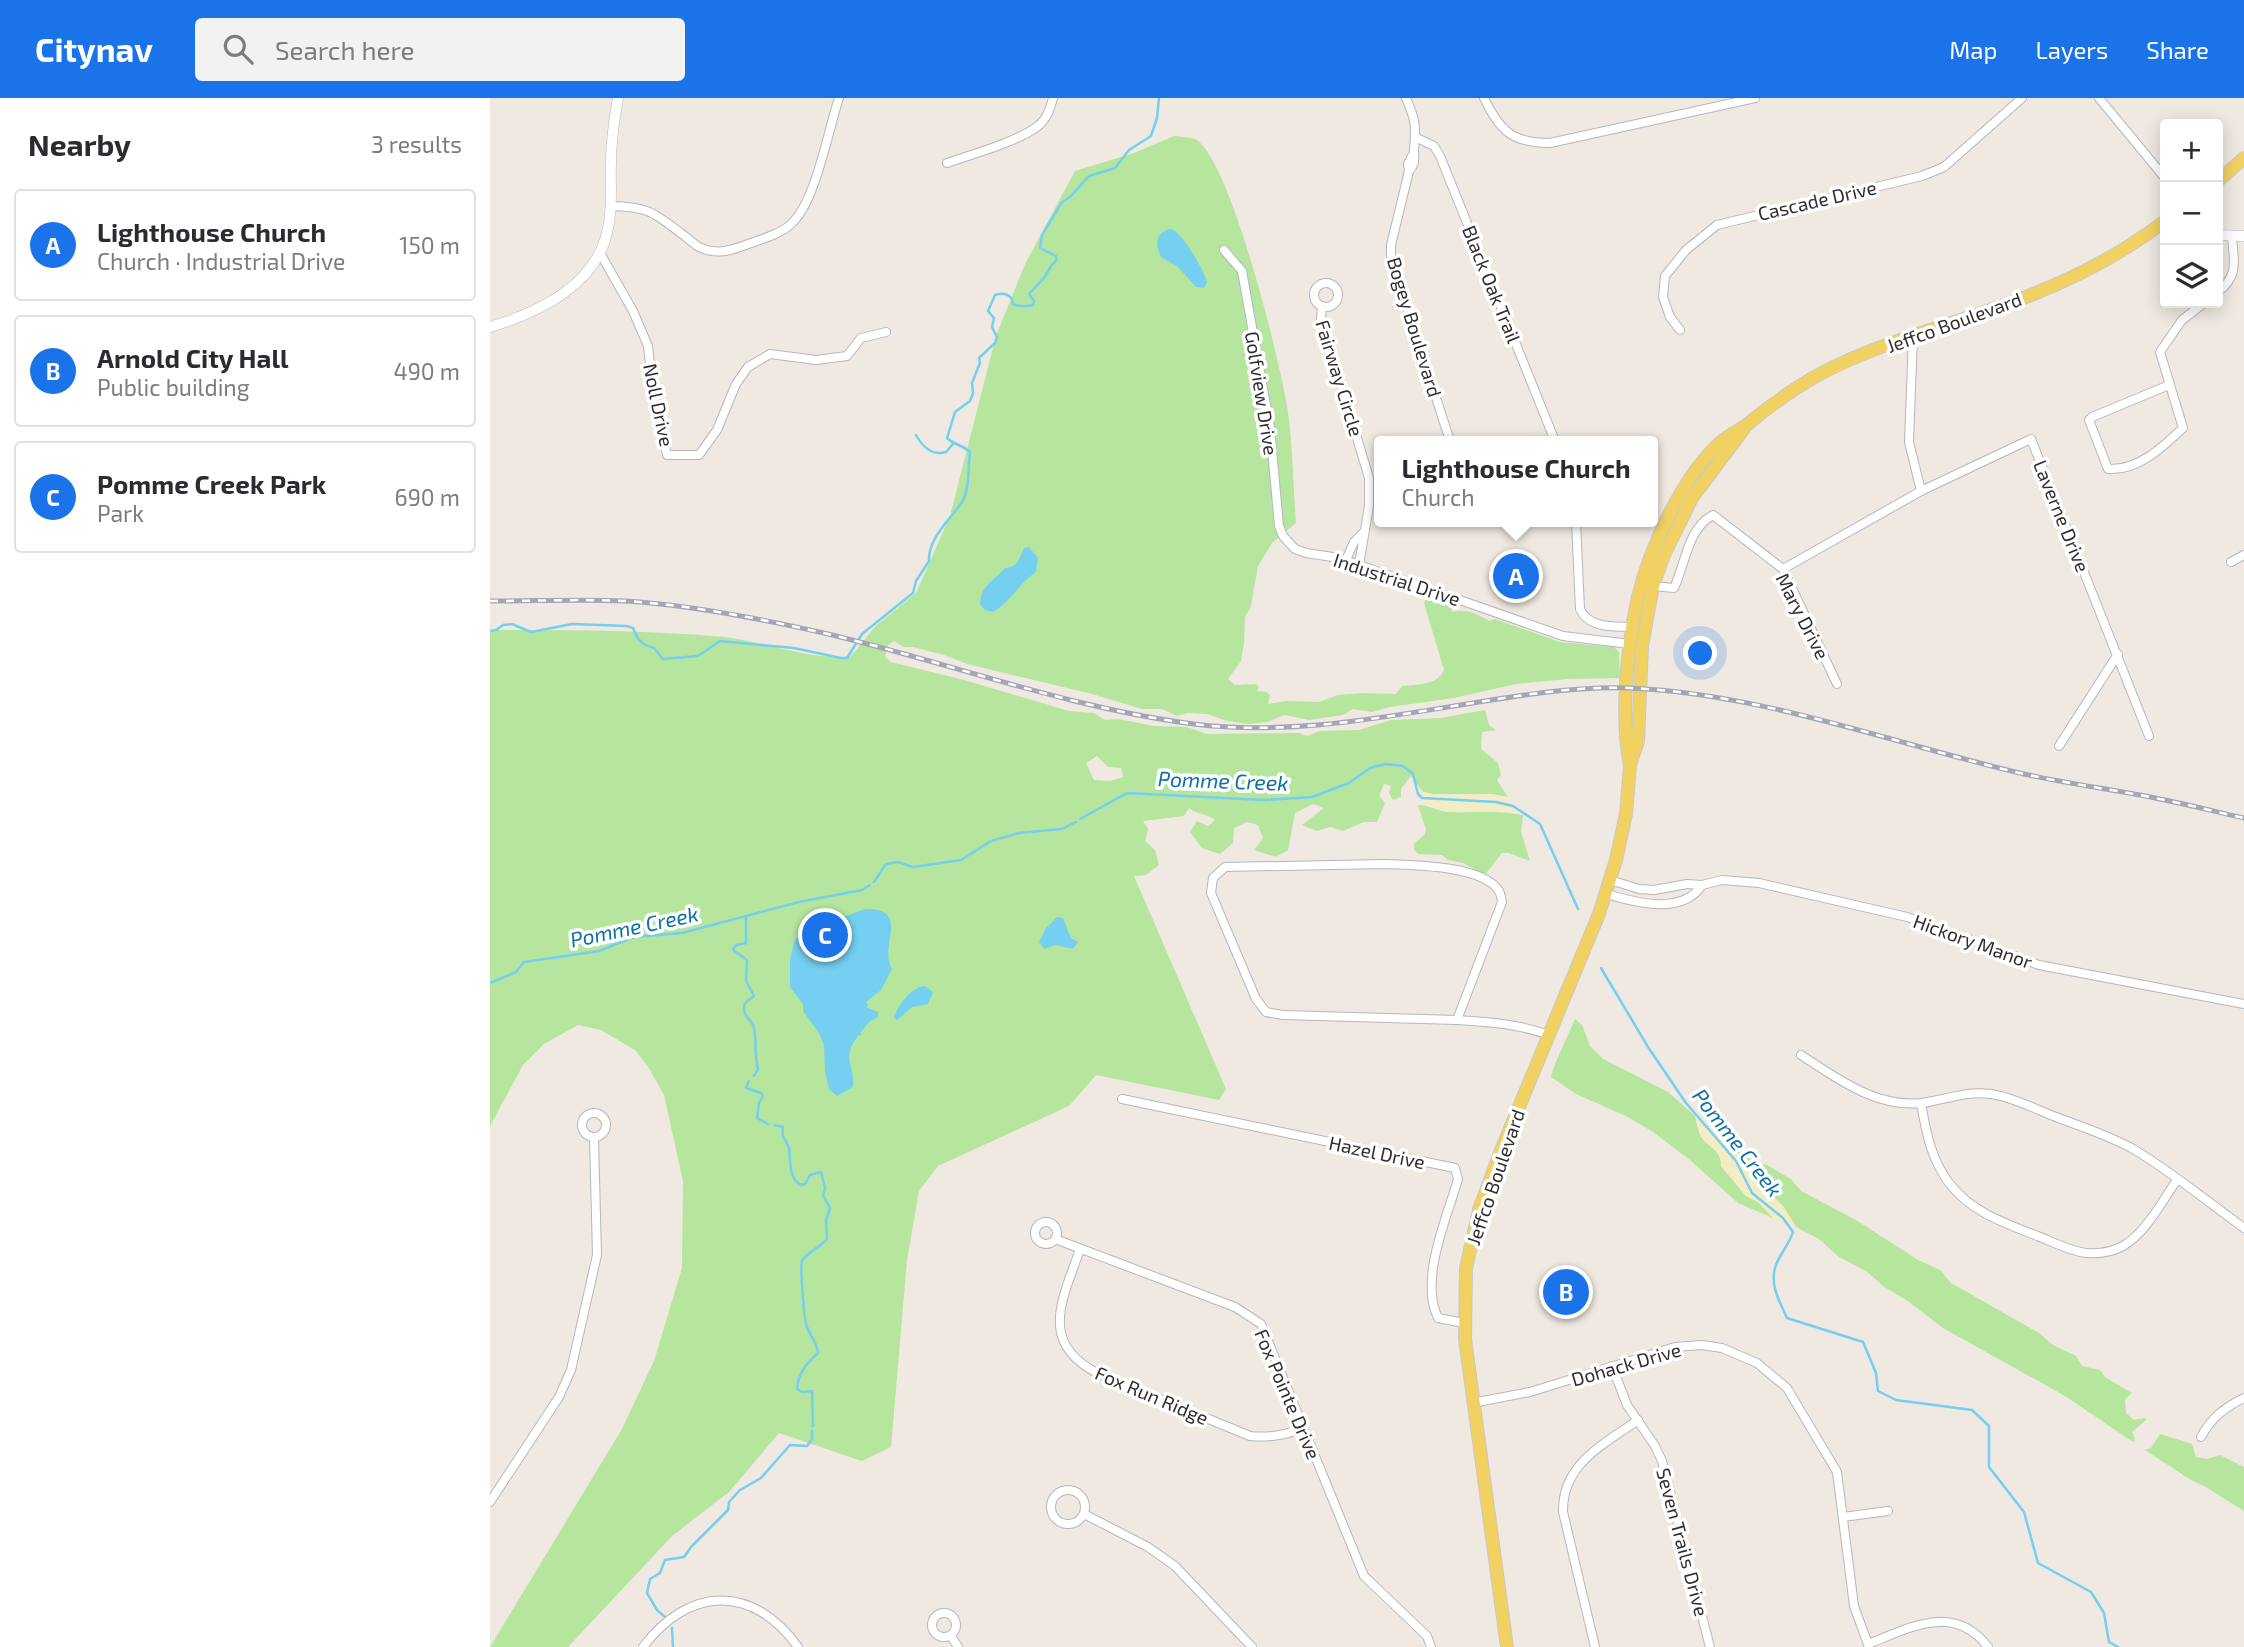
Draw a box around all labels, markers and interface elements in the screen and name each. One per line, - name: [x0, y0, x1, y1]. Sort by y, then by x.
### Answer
- search box: [195, 18, 685, 81]
- text: Citynav: [35, 29, 153, 69]
- icon: search: [219, 30, 257, 68]
- text: Search here: [275, 34, 415, 65]
- text: Map: [1949, 35, 1997, 64]
- text: Layers: [2035, 35, 2108, 64]
- text: Share: [2146, 35, 2209, 64]
- map controls: [2160, 119, 2223, 308]
- button: +: [2160, 119, 2223, 182]
- text: Nearby: [28, 126, 131, 162]
- text: 3 results: [371, 130, 462, 158]
- street label: Cascade Drive: [1755, 175, 1879, 225]
- button: −: [2160, 182, 2223, 245]
- text: Lighthouse Church: [97, 216, 326, 247]
- street label: Black Oak Trail: [1458, 222, 1526, 347]
- text: A: [45, 231, 61, 259]
- text: 150 m: [399, 231, 460, 259]
- button: layers: [2160, 245, 2223, 308]
- text: Church · Industrial Drive: [97, 247, 345, 275]
- street label: Bogey Boulevard: [1383, 254, 1447, 400]
- street label: Jeffco Boulevard: [1883, 287, 2025, 357]
- street label: Fairway Circle: [1311, 317, 1369, 439]
- street label: Golfview Drive: [1241, 329, 1283, 457]
- text: Arnold City Hall: [97, 342, 288, 373]
- text: B: [46, 357, 60, 385]
- text: 490 m: [394, 357, 460, 385]
- street label: Noll Drive: [639, 361, 679, 449]
- text: Public building: [97, 373, 250, 401]
- popup: [1374, 436, 1658, 527]
- text: Lighthouse Church: [1401, 452, 1631, 483]
- street label: Laverne Drive: [2029, 457, 2095, 575]
- text: Pomme Creek Park: [97, 468, 326, 499]
- text: C: [46, 483, 60, 511]
- text: 690 m: [395, 483, 460, 511]
- text: Church: [1401, 483, 1475, 511]
- text: Park: [97, 499, 144, 527]
- street label: Industrial Drive: [1331, 548, 1463, 610]
- pin: A: [1493, 550, 1539, 602]
- street label: Mary Drive: [1771, 569, 1835, 663]
- your location: [1683, 636, 1717, 670]
- water label: Pomme Creek: [1157, 765, 1289, 795]
- water label: Pomme Creek: [568, 900, 700, 952]
- pin: C: [802, 909, 848, 961]
- street label: Hickory Manor: [1910, 909, 2036, 973]
- water label: Pomme Creek: [1688, 1083, 1788, 1201]
- street label: Jeffco Boulevard: [1461, 1106, 1529, 1248]
- street label: Hazel Drive: [1327, 1131, 1427, 1173]
- pin: B: [1543, 1266, 1589, 1318]
- street label: Fox Pointe Drive: [1250, 1325, 1326, 1463]
- street label: Dohack Drive: [1569, 1337, 1683, 1391]
- street label: Fox Run Ridge: [1092, 1361, 1212, 1429]
- street label: Seven Trails Drive: [1652, 1465, 1714, 1619]

